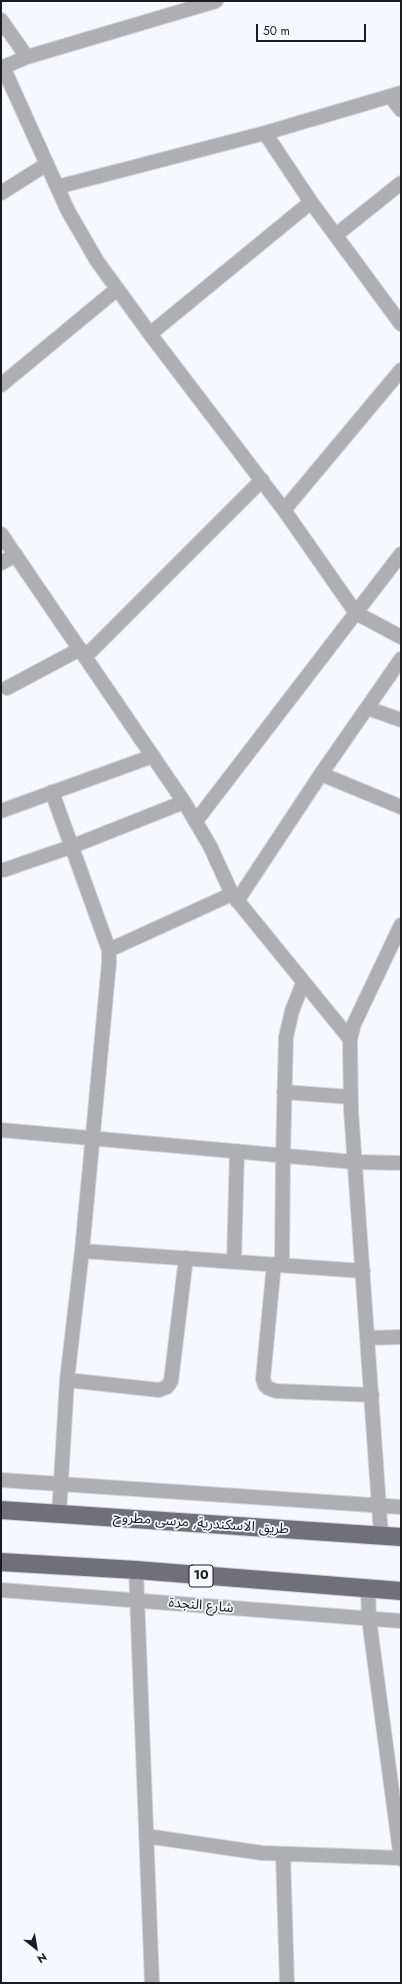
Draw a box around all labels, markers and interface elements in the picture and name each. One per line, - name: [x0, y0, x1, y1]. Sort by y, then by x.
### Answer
- scale bar: [258, 16, 368, 42]
- text: 50 m: [263, 22, 290, 40]
- street label: طريق الاسكندرية, مرسى مطروح: [112, 1509, 290, 1539]
- road number: 10: [189, 1565, 213, 1587]
- street label: شارع النجدة: [168, 1595, 234, 1617]
- north arrow: [16, 1928, 56, 1968]
- text: N: [34, 1949, 50, 1967]

